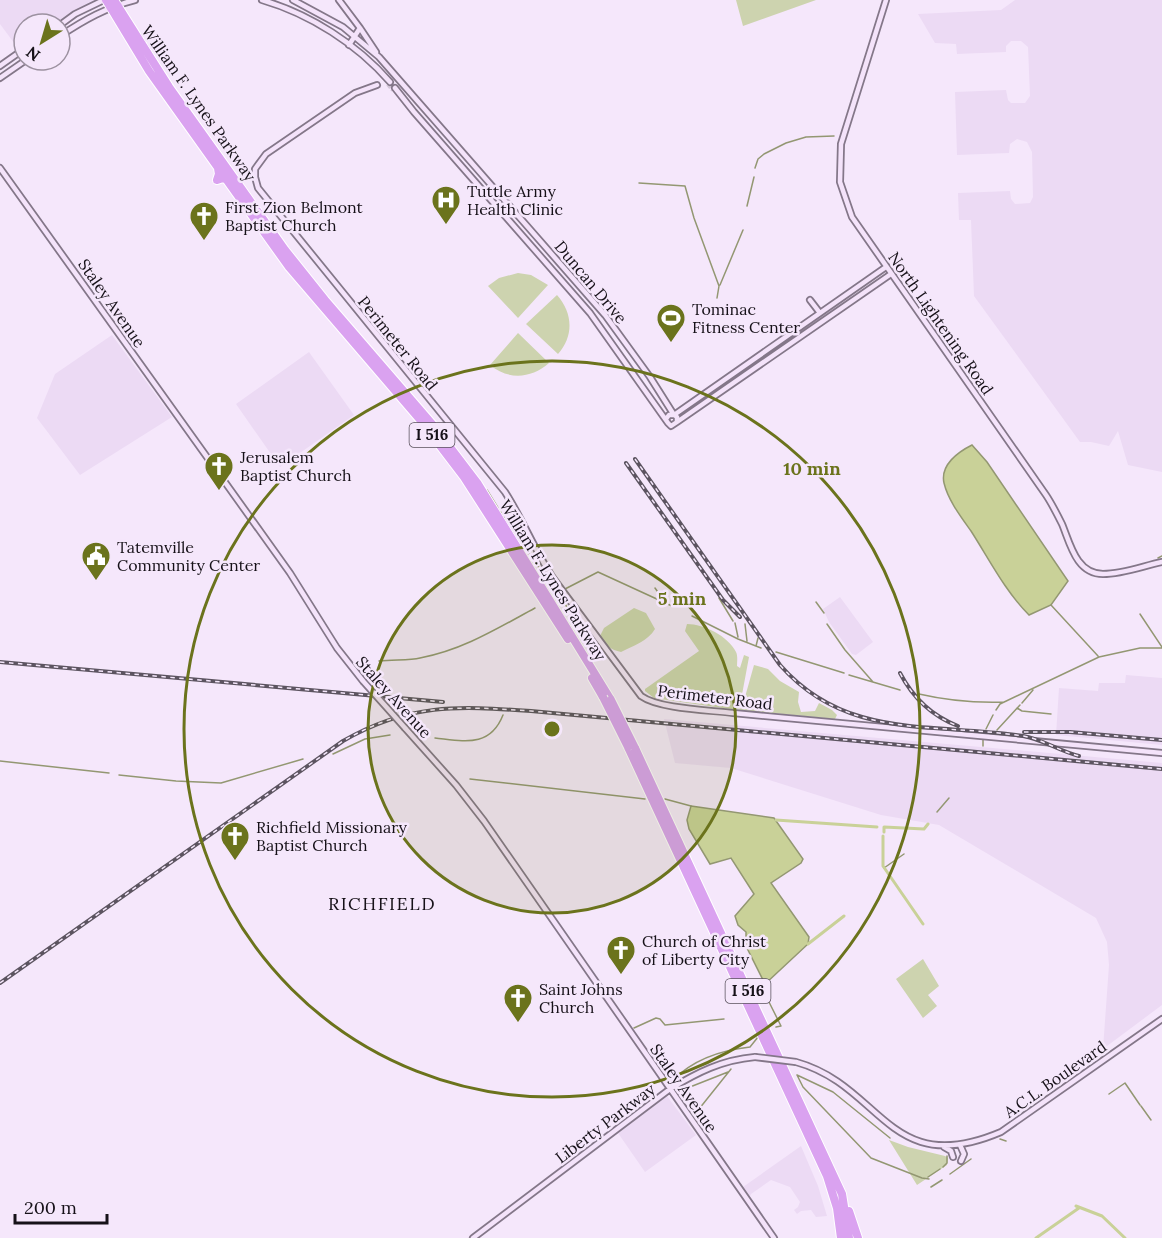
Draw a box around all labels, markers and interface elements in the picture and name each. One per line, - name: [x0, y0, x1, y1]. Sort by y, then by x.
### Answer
- north arrow: [12, 12, 72, 72]
- street label: William F. Lynes Parkway: [137, 21, 261, 185]
- text: N: [22, 42, 44, 66]
- place label: Tuttle Army Health Clinic: [467, 181, 563, 219]
- hospital icon: Tuttle Army Health Clinic: [430, 184, 462, 226]
- place label: First Zion Belmont Baptist Church: [225, 197, 364, 235]
- church icon: First Zion Belmont Baptist Church: [188, 200, 220, 242]
- street label: Duncan Drive: [551, 237, 632, 328]
- street label: North Lightening Road: [884, 248, 998, 399]
- street label: Staley Avenue: [74, 255, 150, 351]
- street label: Perimeter Road: [354, 292, 442, 395]
- place label: Tominac Fitness Center: [692, 299, 800, 337]
- sports icon: Tominac Fitness Center: [655, 302, 687, 344]
- road number: I 516: [410, 423, 454, 447]
- place label: Jerusalem Baptist Church: [239, 447, 352, 485]
- church icon: Jerusalem Baptist Church: [203, 450, 235, 492]
- text: 10 min: [783, 457, 841, 480]
- street label: William F. Lynes Parkway: [495, 496, 611, 665]
- place label: Tatemville Community Center: [117, 537, 260, 575]
- public building icon: Tatemville Community Center: [80, 540, 112, 582]
- text: 5 min: [658, 587, 707, 610]
- street label: Staley Avenue: [352, 652, 436, 742]
- street label: Perimeter Road: [656, 680, 774, 714]
- centre of rings: [542, 719, 562, 739]
- place label: Richfield Missionary Baptist Church: [256, 817, 407, 855]
- church icon: Richfield Missionary Baptist Church: [219, 820, 251, 862]
- district label: RICHFIELD: [328, 892, 436, 915]
- place label: Church of Christ of Liberty City: [642, 931, 767, 969]
- church icon: Church of Christ of Liberty City: [605, 934, 637, 976]
- place label: Saint Johns Church: [539, 979, 623, 1017]
- road number: I 516: [726, 979, 771, 1003]
- church icon: Saint Johns Church: [502, 982, 534, 1024]
- street label: A.C.L. Boulevard: [999, 1036, 1110, 1122]
- street label: Staley Avenue: [646, 1040, 722, 1136]
- street label: Liberty Parkway: [551, 1079, 659, 1167]
- scale bar: [15, 1187, 106, 1225]
- text: 200 m: [24, 1196, 77, 1219]

